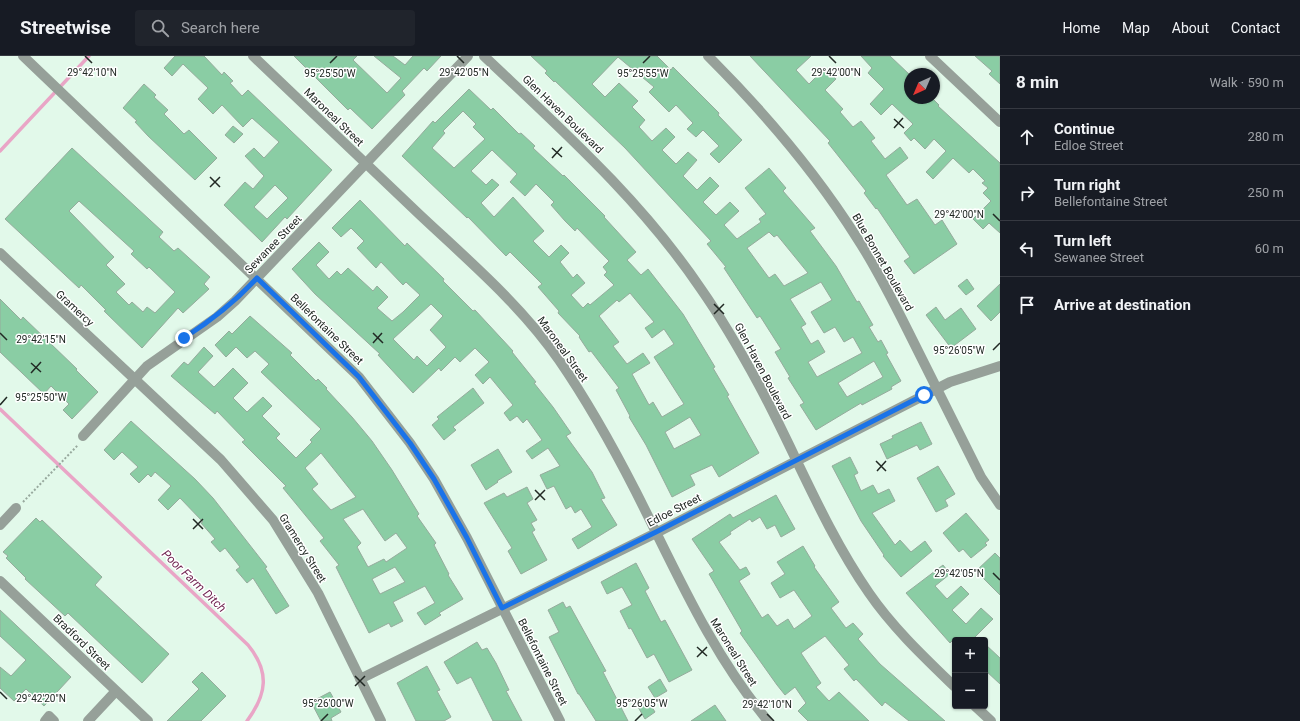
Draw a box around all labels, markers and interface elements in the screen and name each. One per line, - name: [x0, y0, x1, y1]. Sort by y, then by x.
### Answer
- search box: [135, 10, 415, 46]
- text: Streetwise: [20, 16, 111, 39]
- icon: search: [149, 17, 171, 39]
- text: Search here: [181, 19, 260, 37]
- text: Home: [1062, 20, 1100, 36]
- text: Map: [1122, 20, 1150, 36]
- text: About: [1172, 20, 1209, 36]
- text: Contact: [1231, 20, 1280, 36]
- text: 29°42'10"N: [67, 67, 117, 78]
- text: 29°42'05"N: [439, 67, 489, 78]
- text: 29°42'00"N: [811, 67, 861, 78]
- text: 95°25'50"W: [304, 68, 356, 79]
- text: 95°25'55"W: [617, 68, 669, 79]
- north arrow: [904, 68, 940, 104]
- street label: Glen Haven Boulevard: [520, 72, 606, 156]
- text: 8 min: [1016, 72, 1059, 92]
- text: Walk · 590 m: [1209, 75, 1284, 90]
- street label: Maroneal Street: [301, 86, 366, 149]
- text: Continue: [1054, 120, 1115, 138]
- icon: ahead: [1016, 126, 1038, 148]
- text: 280 m: [1247, 129, 1284, 144]
- text: Edloe Street: [1054, 138, 1124, 153]
- text: Turn right: [1054, 176, 1120, 194]
- icon: right: [1016, 182, 1038, 204]
- text: 250 m: [1247, 185, 1284, 200]
- text: Bellefontaine Street: [1054, 194, 1167, 209]
- text: 29°42'00"N: [934, 209, 984, 220]
- street label: Blue Bonnet Boulevard: [849, 211, 916, 313]
- street label: Sewanee Street: [242, 212, 305, 276]
- text: Turn left: [1054, 232, 1111, 250]
- icon: left: [1016, 238, 1038, 260]
- text: 60 m: [1255, 241, 1284, 256]
- text: Sewanee Street: [1054, 250, 1144, 265]
- street label: Gramercy: [53, 288, 97, 330]
- street label: Bellefontaine Street: [288, 291, 366, 368]
- icon: arrive: [1016, 294, 1038, 316]
- text: Arrive at destination: [1054, 296, 1191, 314]
- street label: Maroneal Street: [534, 314, 591, 385]
- street label: Glen Haven Boulevard: [732, 321, 793, 422]
- route end: [175, 329, 193, 347]
- text: 29°42'15"N: [16, 334, 66, 345]
- text: 95°26'05"W: [933, 345, 985, 356]
- route start: [915, 386, 933, 404]
- text: 95°25'50"W: [15, 392, 67, 403]
- street label: Edloe Street: [645, 491, 704, 530]
- street label: Gramercy Street: [276, 511, 329, 585]
- water label: Poor Farm Ditch: [159, 547, 229, 615]
- text: 29°42'05"N: [934, 568, 984, 579]
- street label: Bradford Street: [50, 612, 113, 673]
- street label: Maroneal Street: [707, 616, 760, 689]
- street label: Bellefontaine Street: [515, 617, 570, 708]
- map controls: [952, 637, 988, 709]
- button: +: [952, 637, 988, 673]
- button: −: [952, 673, 988, 709]
- text: 29°42'20"N: [16, 693, 66, 704]
- text: 95°26'00"W: [302, 698, 354, 709]
- text: 95°26'05"W: [616, 698, 668, 709]
- text: 29°42'10"N: [742, 699, 792, 710]

